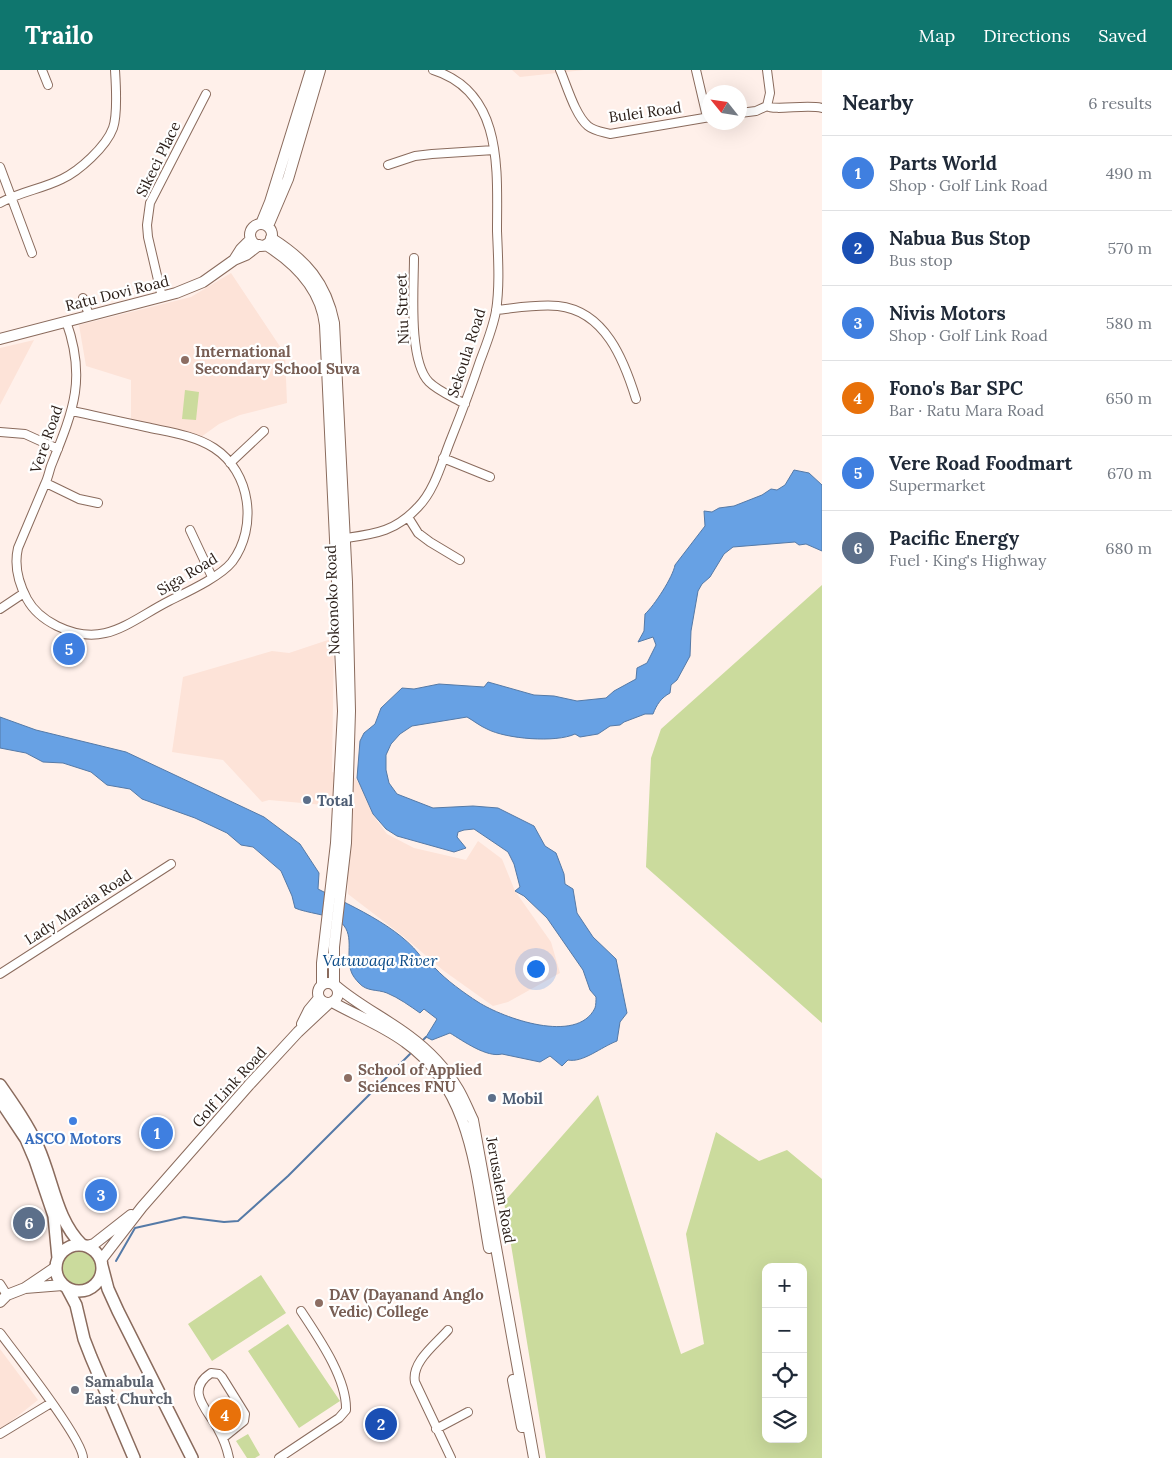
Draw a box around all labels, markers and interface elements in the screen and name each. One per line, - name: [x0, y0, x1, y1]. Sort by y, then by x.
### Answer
- text: Trailo: [25, 20, 93, 51]
- text: Map: [919, 24, 955, 47]
- text: Directions: [983, 24, 1070, 47]
- text: Saved: [1098, 24, 1147, 47]
- north arrow: [702, 85, 747, 130]
- text: Nearby: [842, 89, 913, 116]
- text: 6 results: [1088, 93, 1152, 113]
- street label: Bulei Road: [607, 97, 683, 127]
- street label: Sikeci Place: [132, 118, 184, 200]
- text: Parts World: [889, 151, 997, 175]
- text: 1: [855, 163, 861, 183]
- text: 490 m: [1106, 163, 1152, 183]
- text: Shop · Golf Link Road: [889, 175, 1048, 195]
- text: Nabua Bus Stop: [889, 226, 1030, 250]
- text: 2: [854, 238, 862, 258]
- text: 570 m: [1107, 238, 1152, 258]
- text: Bus stop: [889, 250, 953, 270]
- street label: Ratu Dovi Road: [63, 271, 171, 315]
- street label: Niu Street: [391, 273, 413, 345]
- text: Nivis Motors: [889, 301, 1006, 325]
- street label: Sekoula Road: [443, 306, 489, 400]
- text: 3: [854, 313, 862, 333]
- text: 580 m: [1106, 313, 1152, 333]
- text: Shop · Golf Link Road: [889, 325, 1048, 345]
- place label: International Secondary School Suva: [195, 342, 360, 378]
- marker: International Secondary School Suva: [179, 354, 191, 366]
- text: Fono's Bar SPC: [889, 376, 1023, 400]
- text: 4: [854, 388, 862, 408]
- text: 650 m: [1106, 388, 1152, 408]
- text: Bar · Ratu Mara Road: [889, 400, 1044, 420]
- street label: Vere Road: [25, 403, 66, 476]
- text: Vere Road Foodmart: [889, 451, 1072, 475]
- text: 5: [854, 463, 862, 483]
- text: 670 m: [1107, 463, 1152, 483]
- text: Supermarket: [889, 475, 985, 495]
- text: Pacific Energy: [889, 526, 1019, 550]
- text: 6: [853, 538, 863, 558]
- text: 680 m: [1105, 538, 1152, 558]
- street label: Nokonoko Road: [321, 545, 343, 655]
- street label: Siga Road: [153, 548, 221, 600]
- text: Fuel · King's Highway: [889, 550, 1046, 570]
- pin: 5: [53, 630, 85, 668]
- place label: Total: [317, 791, 354, 810]
- marker: Total: [301, 794, 313, 806]
- street label: Lady Maraia Road: [21, 865, 135, 949]
- water label: Vatuwaqa River: [323, 950, 438, 970]
- your location: [523, 956, 549, 982]
- street label: Golf Link Road: [188, 1043, 270, 1131]
- place label: School of Applied Sciences FNU: [358, 1060, 482, 1096]
- marker: School of Applied Sciences FNU: [342, 1072, 354, 1084]
- place label: Mobil: [502, 1089, 543, 1108]
- marker: Mobil: [486, 1092, 498, 1104]
- pin: 1: [141, 1114, 173, 1152]
- marker: ASCO Motors: [67, 1115, 79, 1127]
- place label: ASCO Motors: [25, 1129, 121, 1148]
- street label: Jerusalem Road: [482, 1134, 520, 1245]
- pin: 3: [85, 1176, 117, 1214]
- pin: 6: [13, 1204, 45, 1242]
- map controls: [762, 1263, 807, 1443]
- button: +: [762, 1263, 807, 1308]
- place label: DAV (Dayanand Anglo Vedic) College: [329, 1285, 484, 1322]
- marker: DAV (Dayanand Anglo Vedic) College: [313, 1297, 325, 1309]
- button: −: [762, 1308, 807, 1353]
- button: locate: [762, 1353, 807, 1398]
- place label: Samabula East Church: [85, 1372, 173, 1408]
- marker: Samabula East Church: [69, 1384, 81, 1396]
- pin: 4: [209, 1396, 241, 1434]
- button: layers: [762, 1398, 807, 1443]
- pin: 2: [365, 1405, 397, 1443]

